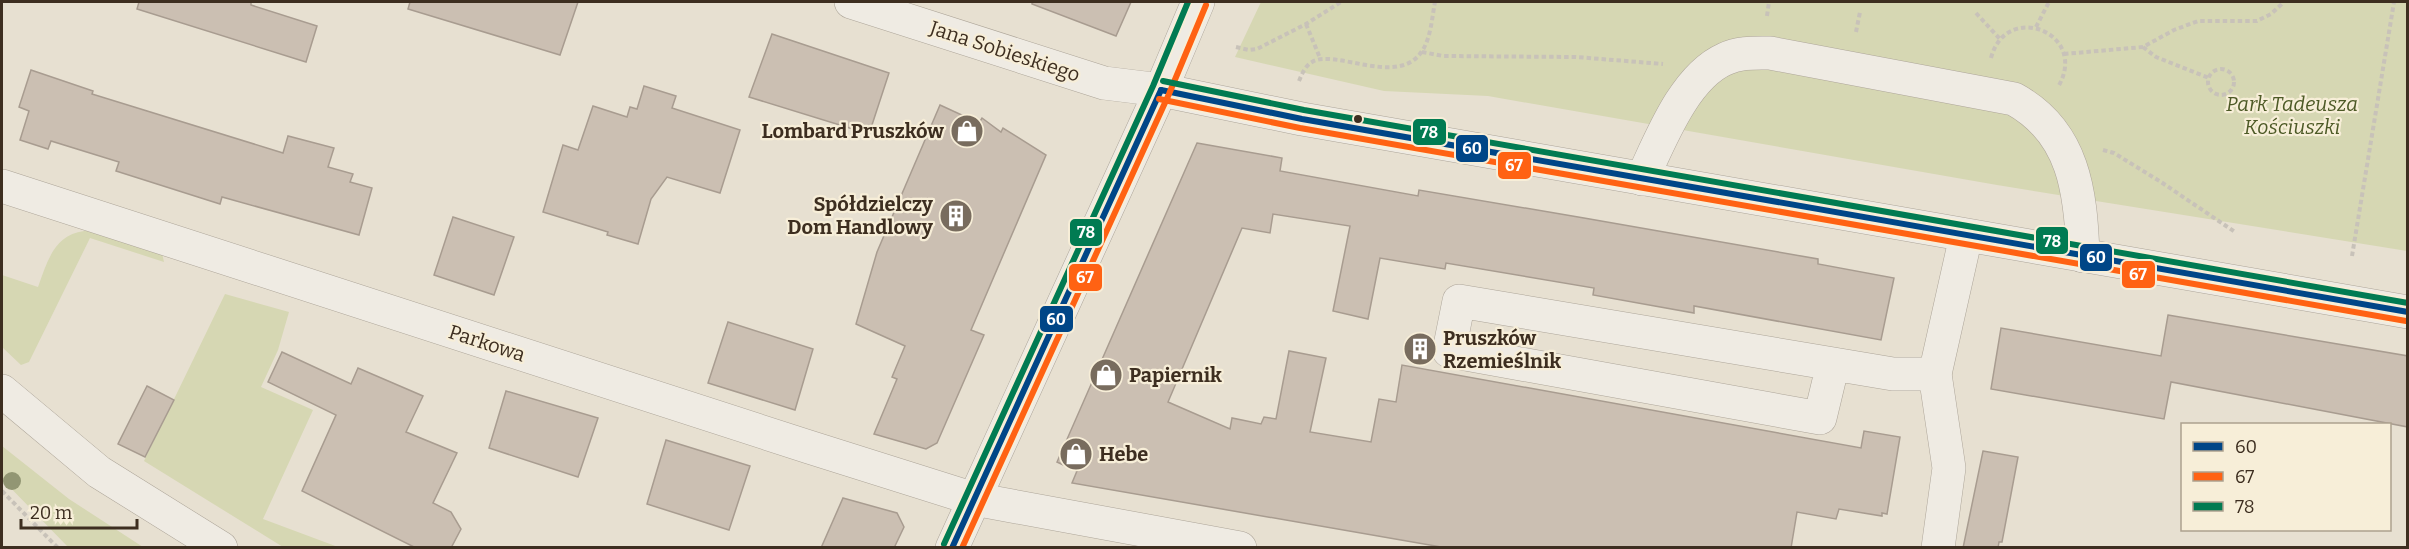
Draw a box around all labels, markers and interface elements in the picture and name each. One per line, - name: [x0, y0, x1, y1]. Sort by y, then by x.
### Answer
- street label: Jana Sobieskiego: [926, 15, 1083, 87]
- park label: Park Tadeusza Kościuszki: [2226, 92, 2358, 139]
- shop icon: Lombard Pruszków: [949, 113, 985, 149]
- unlabelled marker: [1352, 113, 1364, 125]
- line badge: 78: [1412, 118, 1447, 146]
- place label: Lombard Pruszków: [761, 119, 944, 143]
- text: 78: [1420, 123, 1438, 142]
- line badge: 60: [1455, 134, 1489, 163]
- text: 60: [1462, 139, 1482, 158]
- line badge: 67: [1497, 151, 1532, 180]
- text: 67: [1505, 156, 1523, 175]
- place label: Spółdzielczy Dom Handlowy: [787, 192, 934, 239]
- building icon: Spółdzielczy Dom Handlowy: [938, 198, 974, 234]
- line badge: 78: [1069, 218, 1103, 247]
- text: 78: [1077, 223, 1095, 242]
- line badge: 78: [2035, 226, 2069, 255]
- text: 78: [2043, 232, 2061, 251]
- line badge: 60: [2079, 243, 2113, 272]
- text: 60: [2086, 248, 2106, 267]
- line badge: 67: [2121, 260, 2156, 289]
- line badge: 67: [1068, 263, 1103, 292]
- text: 67: [2129, 265, 2147, 284]
- text: 67: [1076, 268, 1094, 287]
- line badge: 60: [1039, 305, 1074, 333]
- text: 60: [1046, 310, 1066, 329]
- street label: Parkowa: [446, 319, 528, 367]
- place label: Pruszków Rzemieślnik: [1443, 326, 1561, 373]
- building icon: Pruszków Rzemieślnik: [1402, 331, 1438, 367]
- shop icon: Papiernik: [1088, 357, 1124, 393]
- place label: Papiernik: [1129, 363, 1222, 387]
- legend: [2181, 423, 2391, 531]
- shop icon: Hebe: [1058, 436, 1094, 472]
- text: 60: [2235, 436, 2257, 458]
- place label: Hebe: [1099, 442, 1148, 466]
- text: 67: [2235, 466, 2254, 488]
- scale bar: [21, 492, 136, 530]
- text: 78: [2235, 496, 2255, 518]
- text: 20 m: [30, 502, 72, 524]

